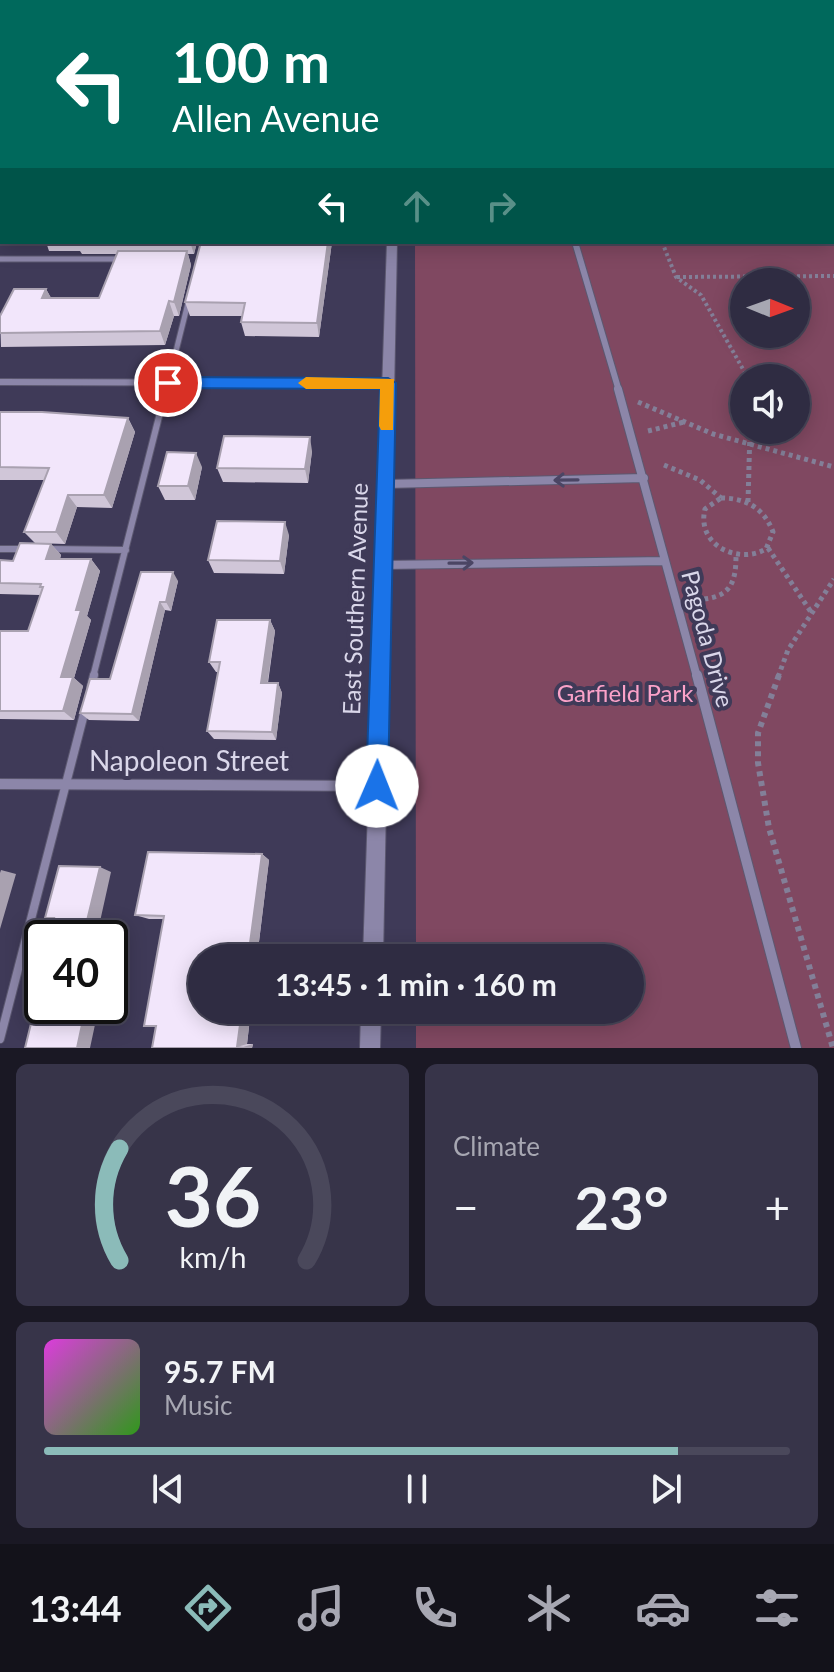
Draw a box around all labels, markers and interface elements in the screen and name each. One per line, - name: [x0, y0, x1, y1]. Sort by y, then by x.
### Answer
- text: 100 m: [172, 28, 330, 95]
- icon: left: [40, 32, 144, 136]
- text: Allen Avenue: [172, 96, 380, 140]
- icon: left: [311, 184, 355, 228]
- icon: ahead: [395, 184, 439, 228]
- icon: right: [479, 184, 523, 228]
- north arrow: [730, 268, 810, 348]
- map controls: [730, 268, 810, 444]
- pin: [134, 349, 202, 417]
- icon: arrive: [146, 361, 190, 405]
- button: sound: [730, 364, 810, 444]
- one-way arrow: [553, 472, 580, 487]
- street label: East Southern Avenue: [336, 482, 373, 716]
- one-way arrow: [447, 556, 474, 571]
- street label: Pagoda Drive: [676, 567, 741, 710]
- park label: Garfield Park: [557, 678, 694, 707]
- street label: Napoleon Street: [89, 743, 289, 777]
- position arrow: [335, 744, 419, 828]
- speed limit sign: 40: [24, 920, 128, 1024]
- text: 13:45 · 1 min · 160 m: [275, 966, 557, 1002]
- text: Climate: [453, 1130, 540, 1162]
- text: 36: [164, 1145, 261, 1245]
- text: 23°: [574, 1171, 669, 1243]
- text: −: [453, 1181, 479, 1233]
- text: +: [764, 1181, 790, 1233]
- text: km/h: [179, 1240, 246, 1274]
- text: 95.7 FM: [164, 1353, 276, 1389]
- text: Music: [164, 1389, 232, 1421]
- icon: previous: [146, 1467, 190, 1511]
- icon: pause: [395, 1467, 439, 1511]
- icon: next: [644, 1467, 688, 1511]
- icon: directions: [180, 1580, 236, 1636]
- icon: music: [293, 1580, 349, 1636]
- icon: phone: [407, 1580, 463, 1636]
- icon: climate: [521, 1580, 577, 1636]
- icon: car: [635, 1580, 691, 1636]
- icon: filters: [749, 1580, 805, 1636]
- text: 13:44: [29, 1586, 122, 1630]

